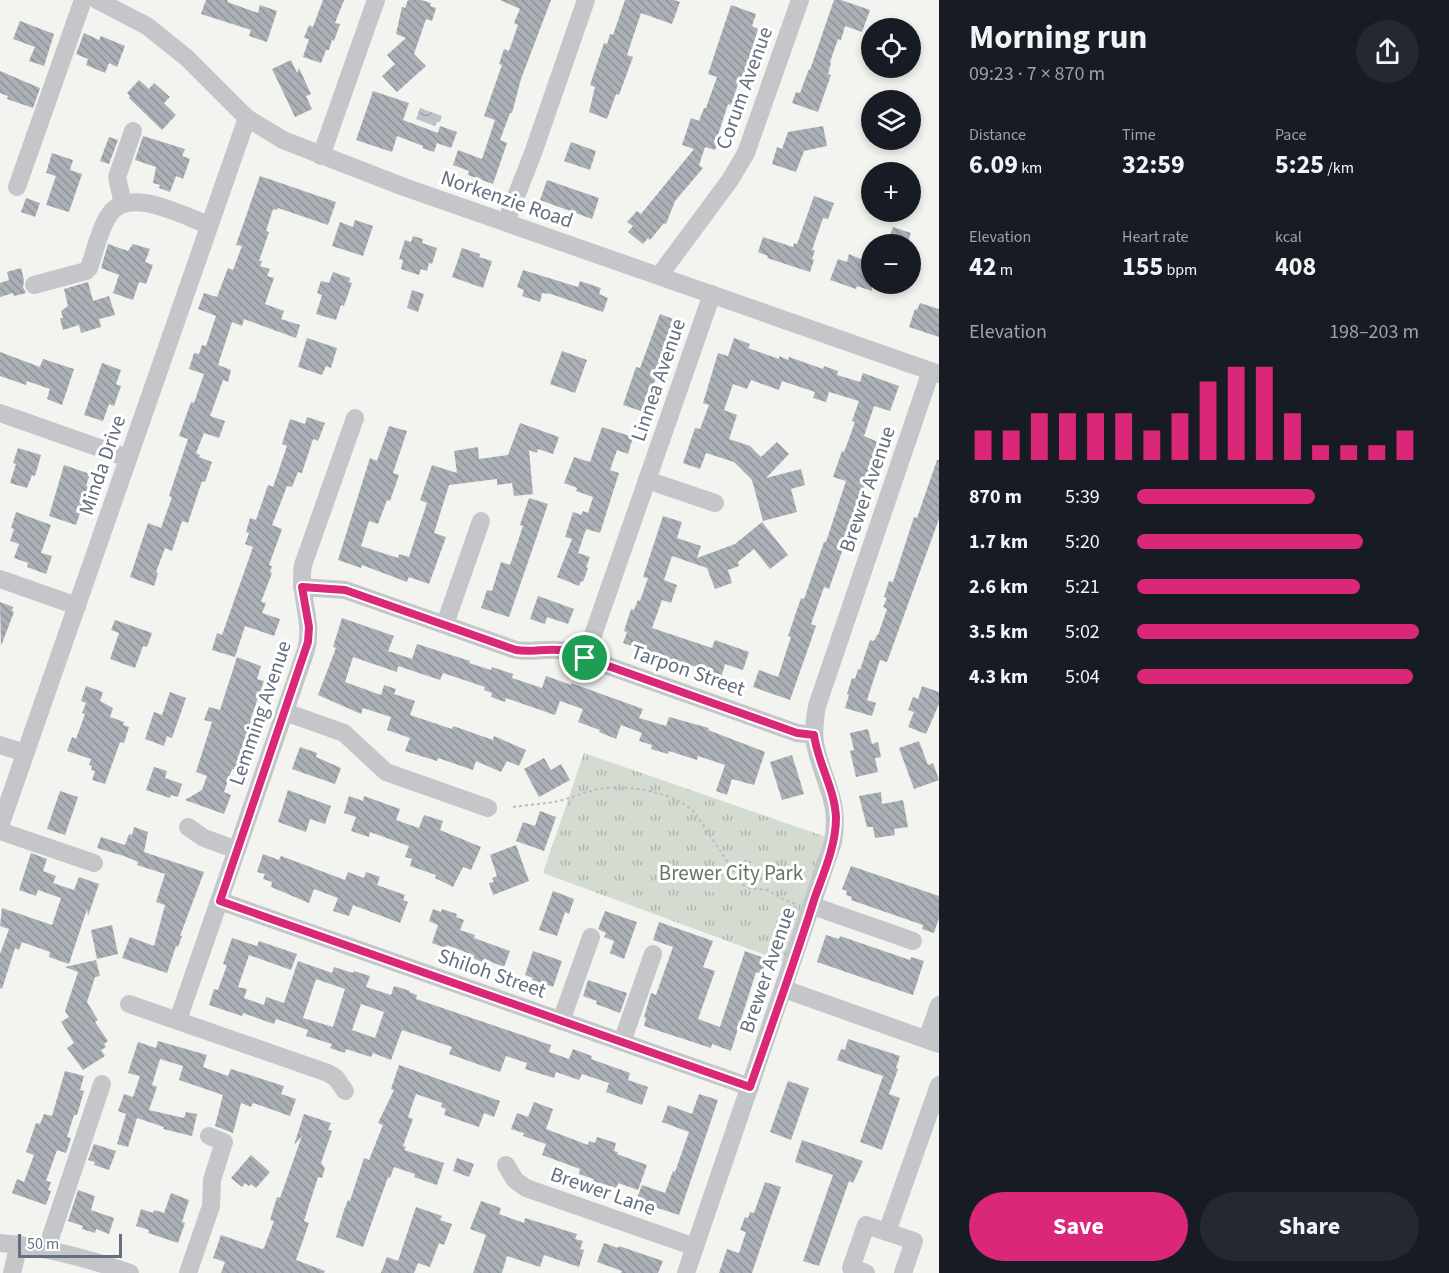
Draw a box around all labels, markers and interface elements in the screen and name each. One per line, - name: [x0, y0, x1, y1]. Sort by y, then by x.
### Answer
- text: Morning run: [969, 14, 1147, 61]
- map controls: [861, 18, 921, 294]
- button: locate: [861, 18, 921, 78]
- button: share: [1356, 20, 1419, 83]
- street label: Corum Avenue: [708, 23, 780, 153]
- text: 09:23 · 7 × 870 m: [969, 60, 1105, 88]
- button: layers: [861, 90, 921, 150]
- text: Distance: [969, 124, 1026, 146]
- text: Time: [1122, 124, 1156, 146]
- text: Pace: [1275, 124, 1306, 146]
- text: 6.09: [969, 146, 1018, 183]
- text: 32:59: [1122, 146, 1185, 183]
- text: 5:25: [1275, 146, 1324, 183]
- text: km: [1018, 157, 1042, 179]
- text: /km: [1324, 157, 1354, 179]
- street label: Norkenzie Road: [437, 162, 577, 236]
- button: +: [861, 162, 921, 222]
- text: Elevation: [969, 226, 1031, 248]
- text: Heart rate: [1122, 226, 1189, 248]
- text: kcal: [1275, 226, 1302, 248]
- button: −: [861, 234, 921, 294]
- text: 42: [969, 248, 996, 285]
- text: 155: [1122, 248, 1163, 285]
- text: 408: [1275, 248, 1316, 285]
- text: m: [996, 259, 1013, 281]
- text: bpm: [1163, 259, 1197, 281]
- street label: Linnea Avenue: [623, 315, 693, 445]
- text: Elevation: [969, 318, 1047, 346]
- text: 198–203 m: [1329, 318, 1419, 346]
- street label: Minda Drive: [71, 411, 133, 519]
- street label: Brewer Avenue: [831, 422, 903, 556]
- text: 870 m: [969, 483, 1022, 511]
- text: 5:39: [1065, 483, 1100, 511]
- text: 1.7 km: [969, 528, 1028, 556]
- text: 5:20: [1065, 528, 1100, 556]
- text: 2.6 km: [969, 573, 1028, 601]
- text: 5:21: [1065, 573, 1100, 601]
- text: 3.5 km: [969, 618, 1028, 646]
- text: 5:02: [1065, 618, 1100, 646]
- pin: [559, 632, 610, 683]
- street label: Tarpon Street: [627, 636, 749, 704]
- street label: Lemming Avenue: [221, 637, 299, 789]
- icon: arrive: [568, 641, 601, 674]
- text: 4.3 km: [969, 663, 1028, 691]
- text: 5:04: [1065, 663, 1100, 691]
- park label: Brewer City Park: [659, 858, 804, 888]
- street label: Brewer Avenue: [731, 903, 803, 1037]
- street label: Shiloh Street: [434, 940, 550, 1006]
- street label: Brewer Lane: [546, 1159, 660, 1223]
- button: Save: [969, 1192, 1188, 1261]
- button: Share: [1200, 1192, 1419, 1261]
- scale bar: [18, 1231, 122, 1258]
- text: 50 m: [27, 1233, 59, 1255]

